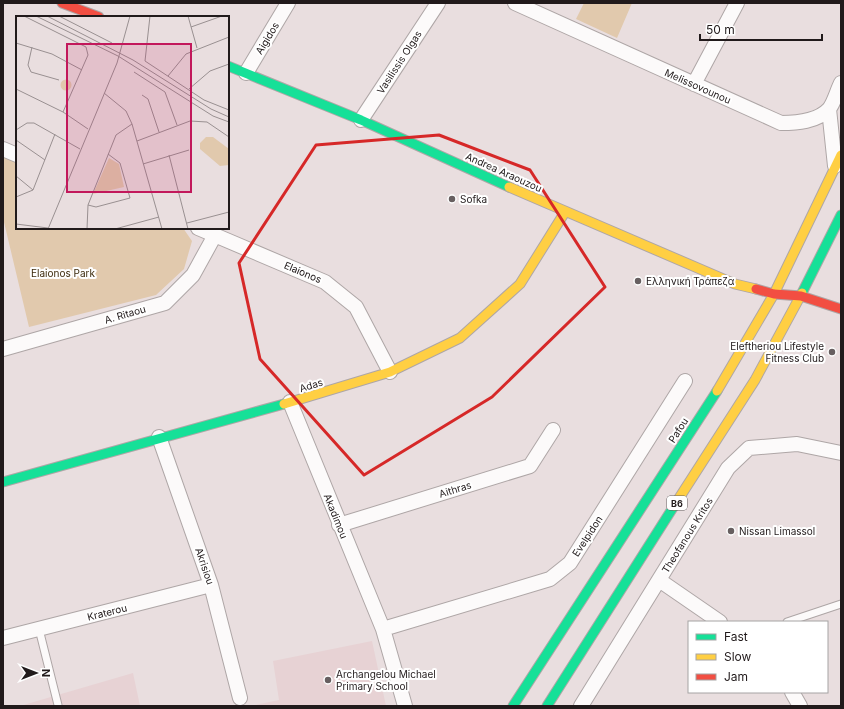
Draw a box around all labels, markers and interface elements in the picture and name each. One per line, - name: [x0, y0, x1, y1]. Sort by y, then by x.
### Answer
- inset map: [16, 16, 229, 229]
- scale bar: [700, 16, 822, 42]
- street label: Aigidos: [253, 20, 281, 56]
- text: 50 m: [706, 22, 735, 37]
- street label: Vasilissis Olgas: [374, 28, 424, 96]
- street label: Melissovounou: [663, 66, 733, 106]
- street label: Andrea Araouzou: [464, 150, 544, 194]
- place label: Sofka: [460, 193, 487, 205]
- marker: Sofka: [447, 194, 457, 204]
- street label: Elaionos: [282, 259, 324, 285]
- park label: Elaionos Park: [31, 267, 95, 279]
- place label: Ελληνική Τράπεζα: [646, 275, 735, 288]
- marker: Ελληνική Τράπεζα: [633, 276, 643, 286]
- street label: A. Ritaou: [103, 302, 147, 326]
- place label: Eleftheriou Lifestyle Fitness Club: [730, 340, 824, 364]
- marker: Eleftheriou Lifestyle Fitness Club: [827, 347, 837, 357]
- street label: Adas: [298, 376, 324, 394]
- street label: Pafou: [666, 415, 691, 445]
- street label: Aithras: [437, 478, 473, 500]
- street label: Akadimou: [322, 492, 350, 540]
- street label: Theofanous Kritos: [659, 495, 715, 575]
- road number: B6: [667, 496, 687, 510]
- street label: Evelpidon: [569, 513, 605, 559]
- place label: Nissan Limassol: [739, 525, 815, 537]
- marker: Nissan Limassol: [726, 526, 736, 536]
- street label: Akrisiou: [193, 546, 217, 586]
- street label: Kraterou: [86, 601, 128, 623]
- legend: [688, 621, 828, 693]
- text: Fast: [724, 629, 748, 644]
- text: Slow: [724, 649, 752, 664]
- north arrow: [16, 653, 56, 693]
- place label: Archangelou Michael Primary School: [336, 668, 436, 692]
- text: N: [39, 669, 53, 677]
- text: Jam: [724, 669, 748, 684]
- marker: Archangelou Michael Primary School: [323, 675, 333, 685]

